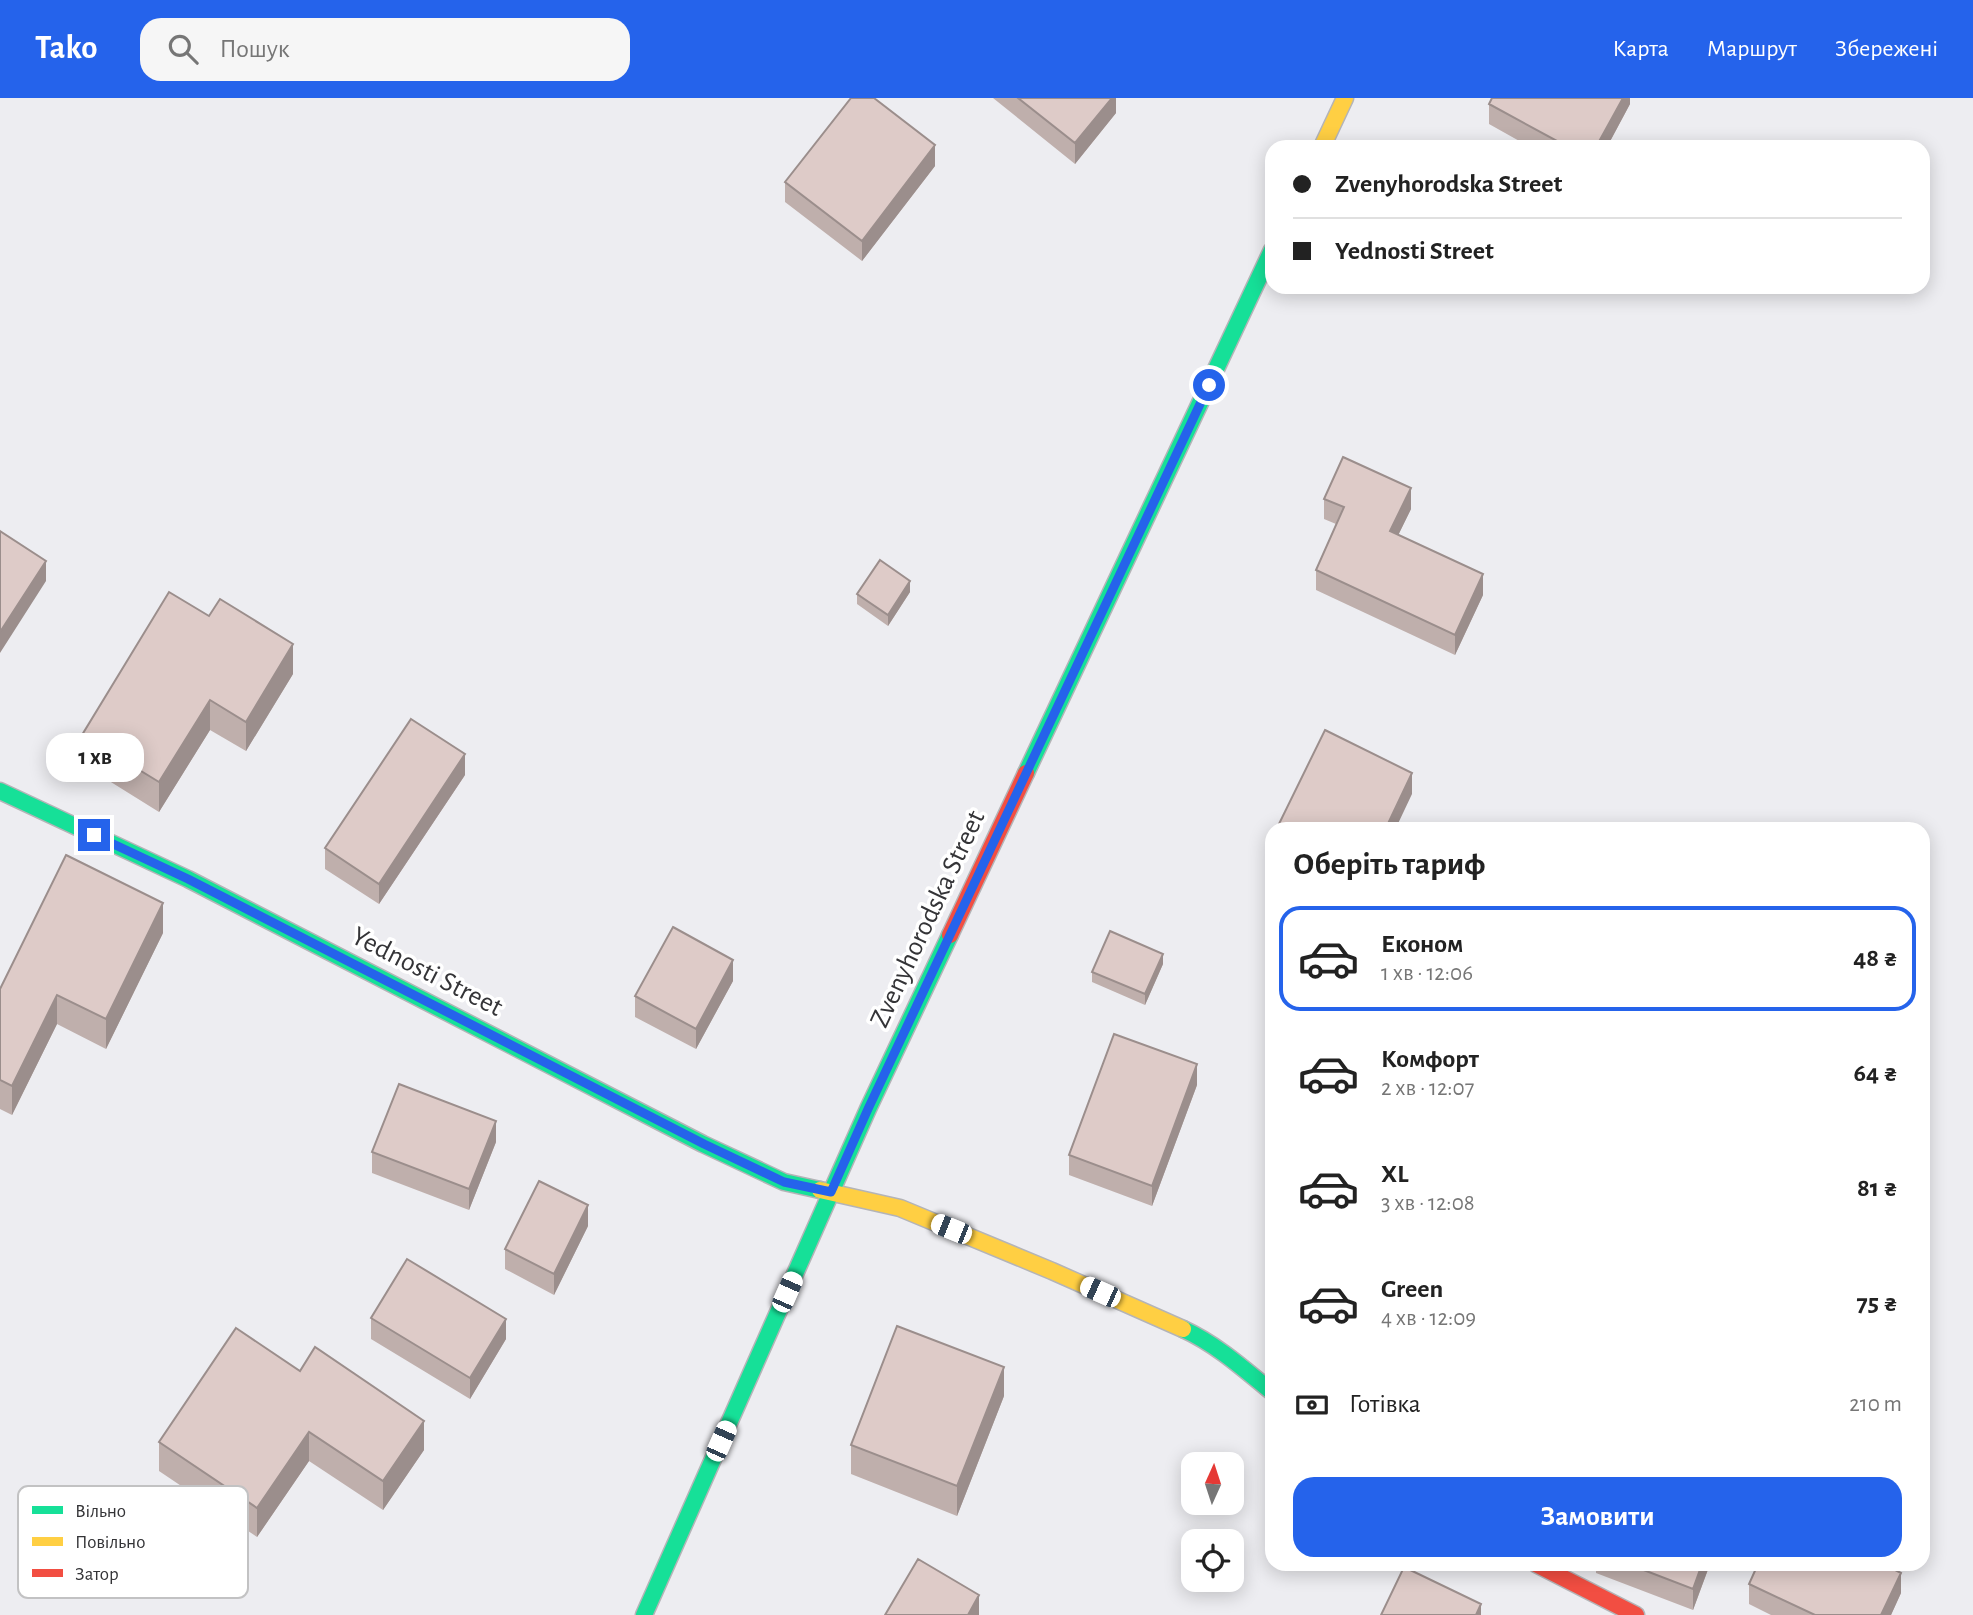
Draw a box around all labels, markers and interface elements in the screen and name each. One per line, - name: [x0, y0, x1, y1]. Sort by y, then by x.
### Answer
- search box: [140, 18, 630, 81]
- icon: search: [164, 30, 202, 68]
- text: Tako: [35, 32, 98, 65]
- text: Пошук: [220, 36, 290, 62]
- text: Карта: [1613, 37, 1669, 61]
- text: Маршрут: [1707, 37, 1797, 61]
- text: Збережені: [1835, 37, 1938, 61]
- text: Zvenyhorodska Street: [1335, 171, 1562, 197]
- text: Yednosti Street: [1335, 238, 1494, 264]
- route start: [1193, 369, 1225, 401]
- callout: 1 хв: [45, 734, 143, 782]
- text: 1 хв: [78, 746, 112, 769]
- street label: Zvenyhorodska Street: [865, 806, 991, 1032]
- route end: [78, 819, 110, 851]
- text: Оберіть тариф: [1293, 848, 1485, 880]
- street label: Yednosti Street: [347, 922, 507, 1022]
- icon: car: [1297, 927, 1360, 990]
- text: Економ: [1381, 931, 1463, 957]
- text: 48 ₴: [1853, 945, 1898, 971]
- text: 1 хв · 12:06: [1381, 962, 1473, 985]
- icon: car: [1297, 1042, 1360, 1105]
- text: Комфорт: [1381, 1046, 1479, 1072]
- text: 64 ₴: [1853, 1060, 1898, 1086]
- text: 2 хв · 12:07: [1381, 1077, 1474, 1100]
- icon: car: [1297, 1157, 1360, 1220]
- text: XL: [1381, 1161, 1408, 1187]
- text: 81 ₴: [1857, 1175, 1898, 1201]
- text: 3 хв · 12:08: [1381, 1192, 1475, 1215]
- car: [928, 1211, 975, 1247]
- car: [769, 1269, 806, 1315]
- icon: car: [1297, 1272, 1360, 1335]
- car: [1077, 1274, 1124, 1310]
- text: Green: [1381, 1276, 1443, 1302]
- text: 75 ₴: [1857, 1290, 1898, 1316]
- text: 4 хв · 12:09: [1381, 1307, 1476, 1330]
- icon: cash: [1293, 1386, 1331, 1424]
- text: Готівка: [1349, 1391, 1421, 1417]
- text: 210 m: [1849, 1393, 1902, 1416]
- car: [703, 1418, 740, 1464]
- north arrow: [1181, 1452, 1244, 1516]
- map controls: [1181, 1452, 1244, 1592]
- button: Замовити: [1293, 1477, 1902, 1557]
- legend: [18, 1486, 248, 1598]
- text: Вільно: [75, 1502, 126, 1521]
- button: locate: [1181, 1529, 1244, 1592]
- text: Повільно: [75, 1533, 145, 1552]
- text: Затор: [75, 1565, 119, 1584]

